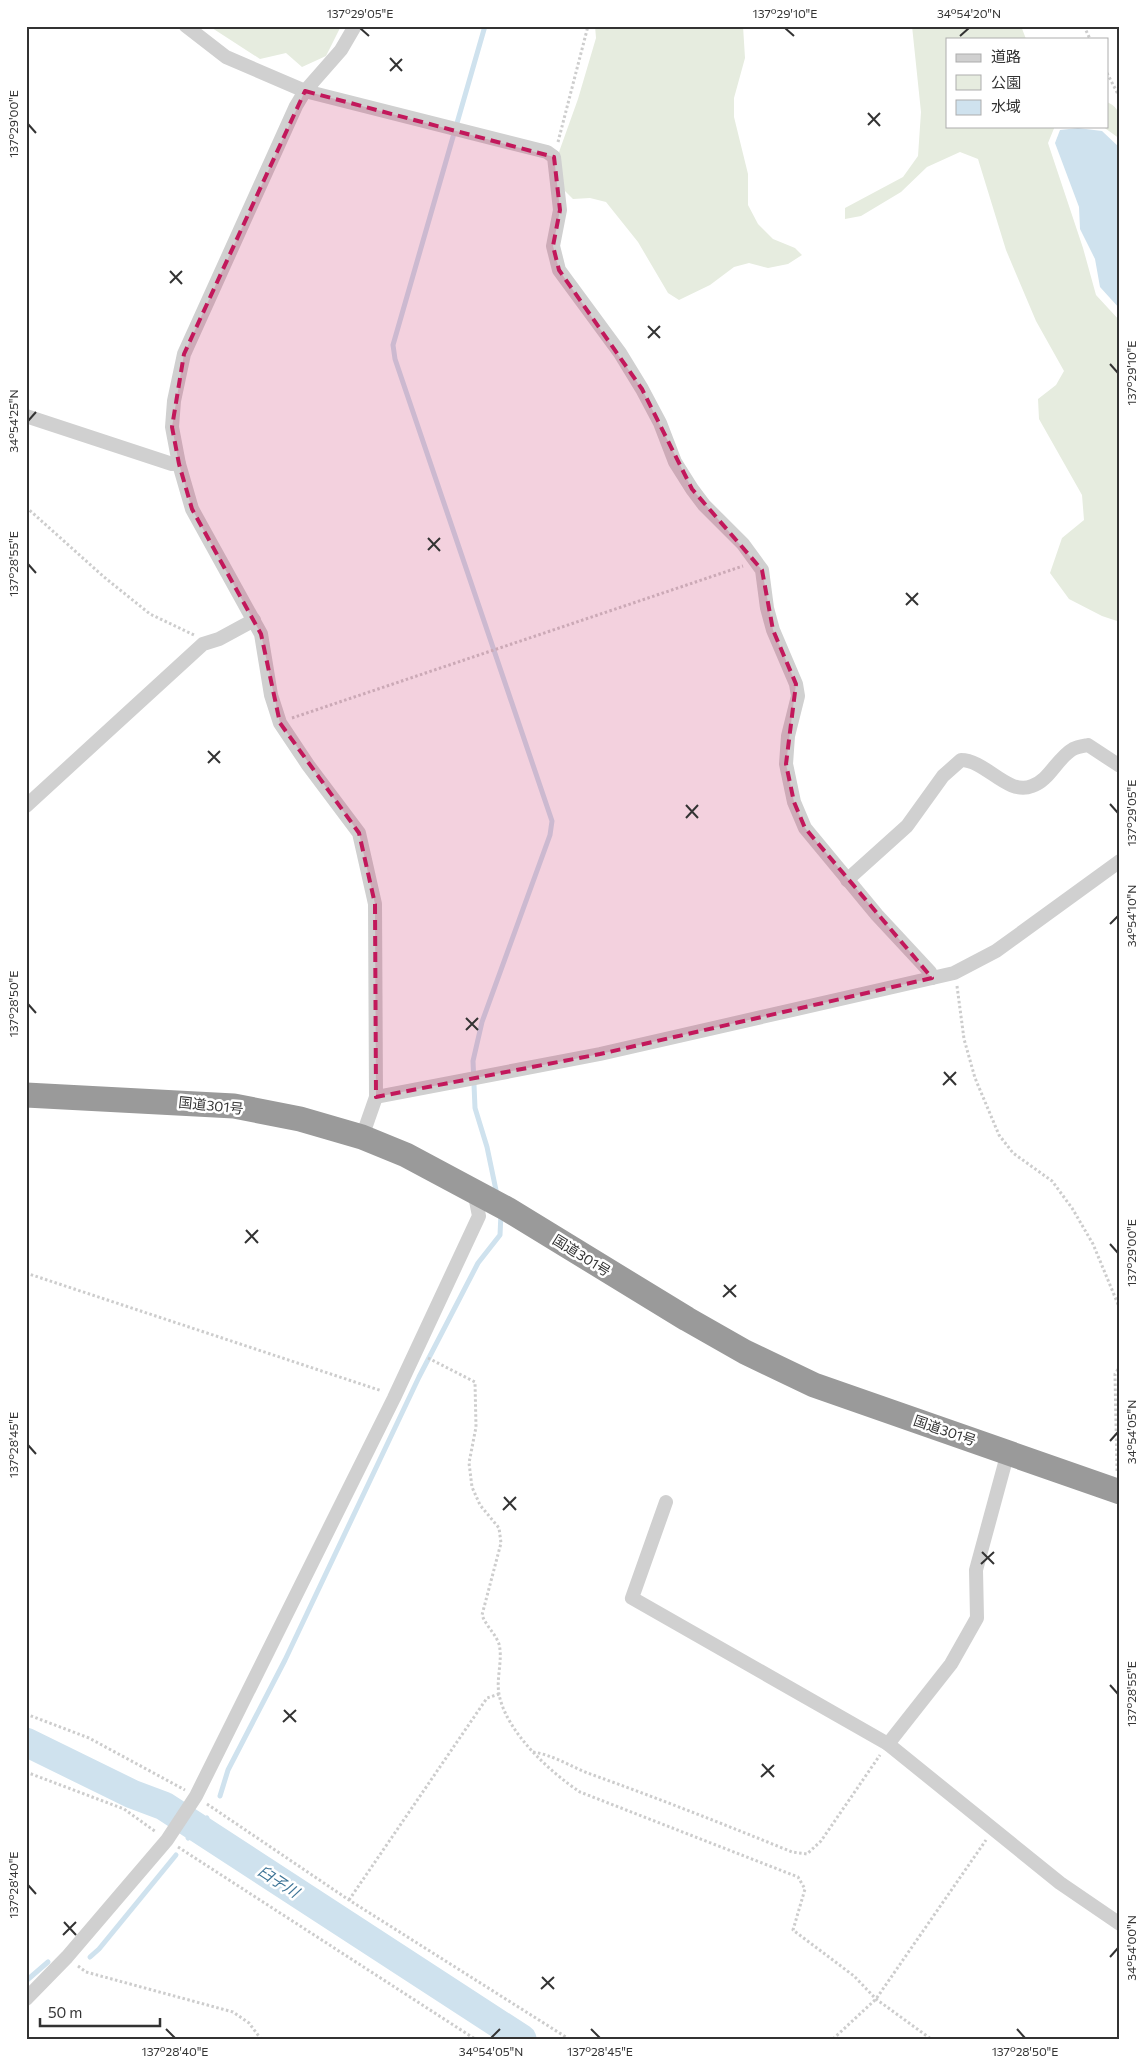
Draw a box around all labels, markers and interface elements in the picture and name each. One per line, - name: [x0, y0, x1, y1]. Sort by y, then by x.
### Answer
- text: 137°29'05"E: [327, 6, 393, 20]
- text: 137°29'10"E: [753, 6, 817, 20]
- text: 34°54'20"N: [937, 6, 1001, 20]
- legend: [946, 38, 1108, 128]
- text: 道路: [991, 47, 1021, 65]
- text: 公園: [991, 73, 1021, 91]
- text: 137°29'00"E: [6, 90, 20, 158]
- text: 水域: [991, 97, 1021, 115]
- text: 137°29'10"E: [1124, 341, 1138, 405]
- text: 34°54'25"N: [6, 389, 20, 453]
- text: 137°28'55"E: [6, 531, 20, 597]
- text: 137°29'05"E: [1124, 780, 1138, 846]
- text: 34°54'10"N: [1124, 885, 1138, 947]
- text: 137°28'50"E: [6, 971, 20, 1037]
- street label: 国道301号: [178, 1093, 244, 1117]
- text: 137°29'00"E: [1124, 1219, 1138, 1287]
- street label: 国道301号: [550, 1231, 614, 1279]
- text: 34°54'05"N: [1124, 1400, 1138, 1464]
- street label: 国道301号: [911, 1411, 979, 1449]
- text: 137°28'45"E: [6, 1412, 20, 1478]
- text: 137°28'55"E: [1124, 1661, 1138, 1727]
- text: 137°28'40"E: [6, 1852, 20, 1918]
- water label: 臼子川: [255, 1861, 304, 1902]
- text: 34°54'00"N: [1124, 1915, 1138, 1981]
- scale bar: [40, 1995, 160, 2027]
- text: 50 m: [48, 2003, 82, 2021]
- text: 137°28'40"E: [142, 2044, 208, 2058]
- text: 34°54'05"N: [459, 2044, 523, 2058]
- text: 137°28'45"E: [567, 2044, 633, 2058]
- text: 137°28'50"E: [992, 2044, 1058, 2058]

